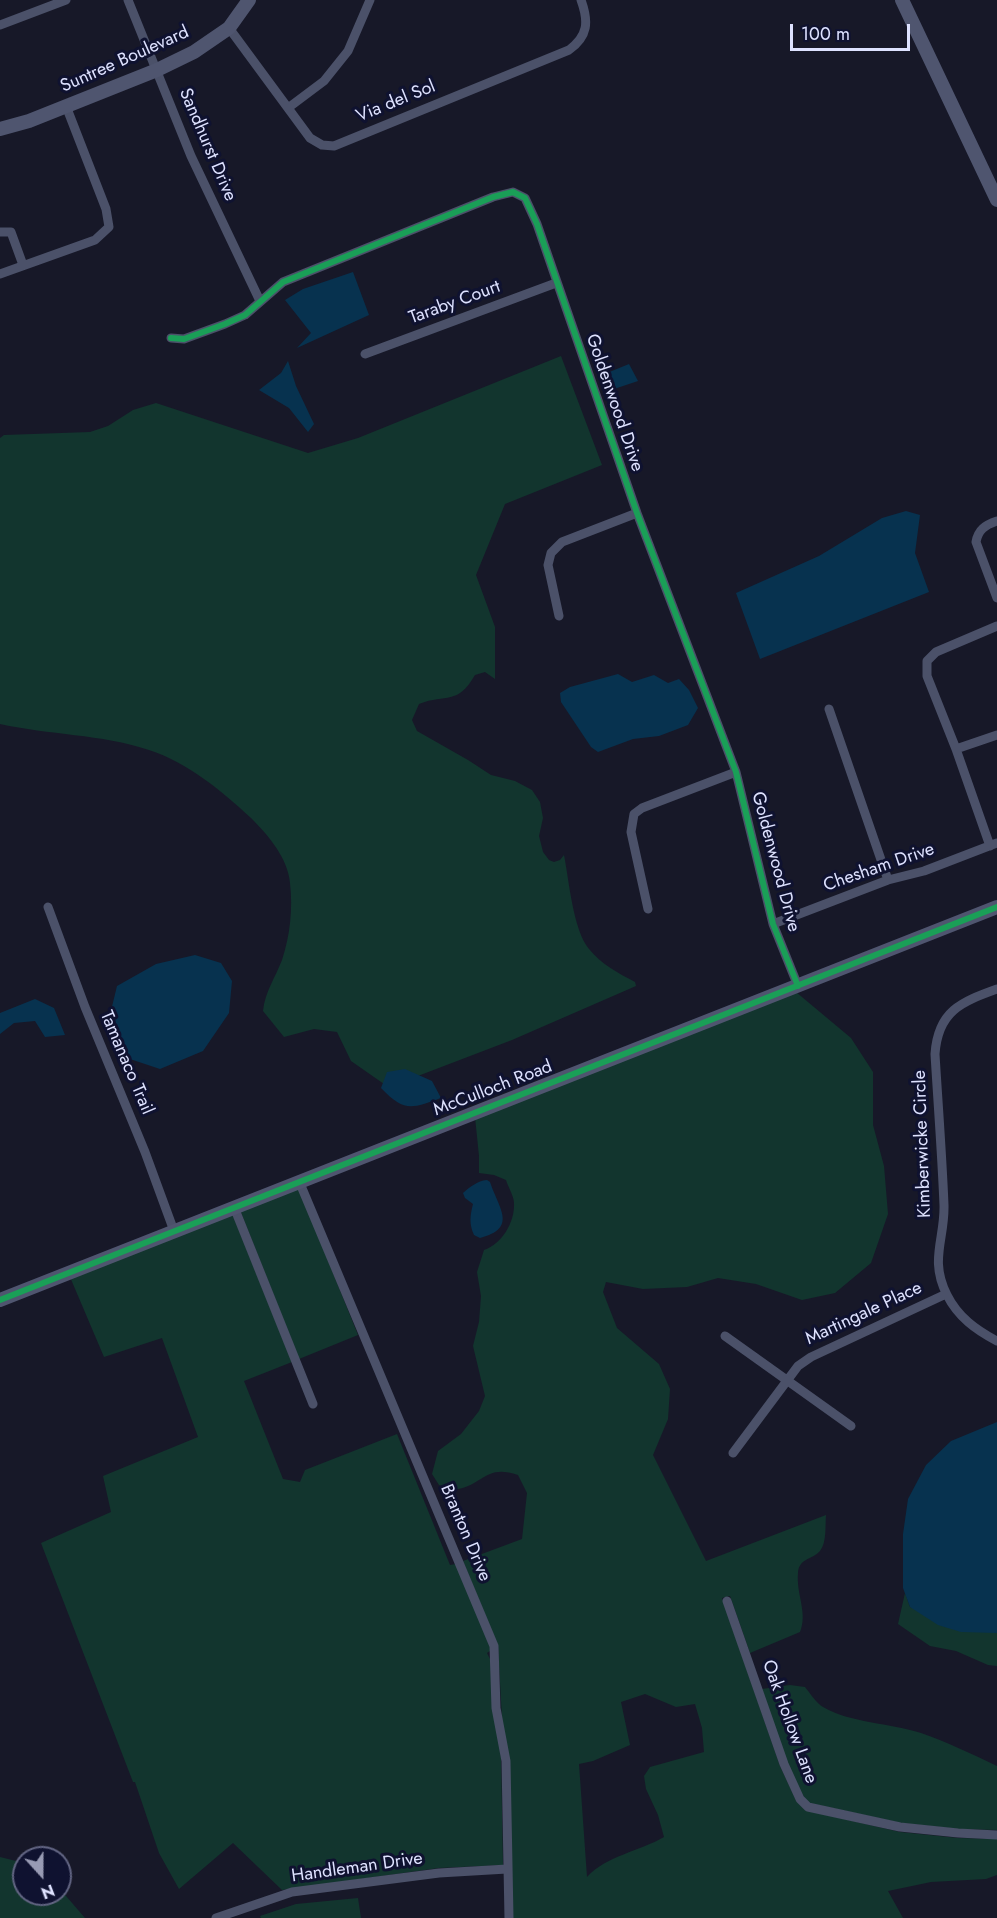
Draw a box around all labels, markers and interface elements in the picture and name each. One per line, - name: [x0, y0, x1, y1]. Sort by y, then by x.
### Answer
- scale bar: [793, 12, 913, 50]
- text: 100 m: [801, 21, 850, 47]
- street label: Suntree Boulevard: [57, 22, 193, 98]
- street label: Via del Sol: [353, 76, 439, 128]
- street label: Sandhurst Drive: [174, 85, 240, 205]
- street label: Taraby Court: [406, 277, 504, 329]
- street label: Goldenwood Drive: [580, 331, 648, 475]
- street label: Goldenwood Drive: [746, 790, 804, 934]
- street label: Chesham Drive: [821, 839, 937, 897]
- street label: Tamanaco Trail: [94, 1008, 158, 1118]
- street label: McCulloch Road: [431, 1056, 555, 1122]
- street label: Kimberwicke Circle: [910, 1070, 936, 1218]
- street label: Martingale Place: [802, 1278, 926, 1350]
- street label: Branton Drive: [435, 1481, 495, 1585]
- street label: Oak Hollow Lane: [757, 1657, 821, 1787]
- north arrow: [12, 1846, 72, 1906]
- street label: Handleman Drive: [290, 1848, 424, 1888]
- text: N: [38, 1878, 58, 1904]

